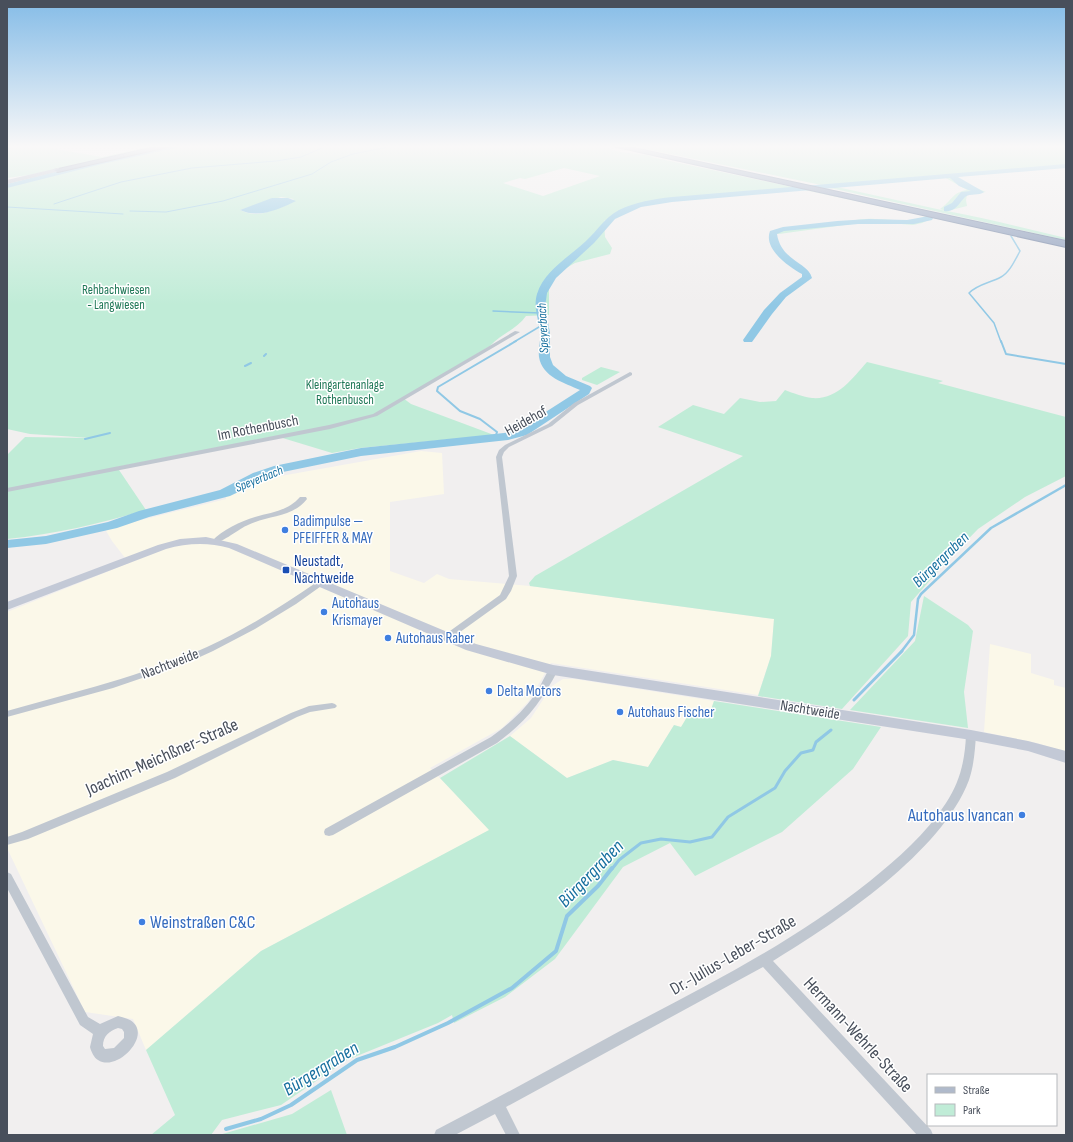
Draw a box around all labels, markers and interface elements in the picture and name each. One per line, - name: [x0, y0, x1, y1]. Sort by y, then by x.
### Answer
- park label: Rehbachwiesen - Langwiesen: [82, 282, 150, 313]
- water label: Speyerbach: [534, 302, 552, 354]
- park label: Kleingartenanlage Rothenbusch: [306, 377, 384, 408]
- street label: Heidehof: [501, 401, 551, 440]
- street label: Im Rothenbusch: [216, 411, 300, 445]
- water label: Speyerbach: [233, 462, 286, 496]
- place label: Badimpulse — PFEIFFER & MAY: [293, 512, 373, 548]
- marker: Badimpulse — PFEIFFER & MAY: [280, 525, 290, 535]
- water label: Bürgergraben: [909, 528, 973, 592]
- place label: Neustadt, Nachtweide: [294, 552, 354, 588]
- marker: Neustadt, Nachtweide: [281, 565, 291, 575]
- place label: Autohaus Krismayer: [331, 594, 383, 630]
- marker: Autohaus Krismayer: [319, 607, 329, 617]
- place label: Autohaus Raber: [395, 629, 475, 648]
- marker: Autohaus Raber: [383, 633, 393, 643]
- street label: Nachtweide: [139, 644, 201, 684]
- place label: Delta Motors: [497, 682, 561, 701]
- marker: Delta Motors: [484, 686, 494, 696]
- street label: Nachtweide: [779, 696, 841, 724]
- place label: Autohaus Fischer: [627, 703, 715, 722]
- marker: Autohaus Fischer: [615, 707, 625, 717]
- street label: Joachim-Meichßner-Straße: [82, 714, 241, 800]
- place label: Autohaus Ivancan: [907, 805, 1014, 826]
- marker: Autohaus Ivancan: [1017, 810, 1027, 820]
- water label: Bürgergraben: [553, 835, 629, 912]
- street label: Dr.-Julius-Leber-Straße: [666, 910, 800, 1000]
- place label: Weinstraßen C&C: [150, 912, 255, 933]
- marker: Weinstraßen C&C: [137, 917, 147, 927]
- street label: Hermann-Wehrle-Straße: [799, 973, 917, 1097]
- water label: Bürgergraben: [279, 1037, 363, 1101]
- legend: [927, 1074, 1057, 1126]
- text: Straße: [963, 1083, 990, 1098]
- text: Park: [963, 1103, 981, 1118]

